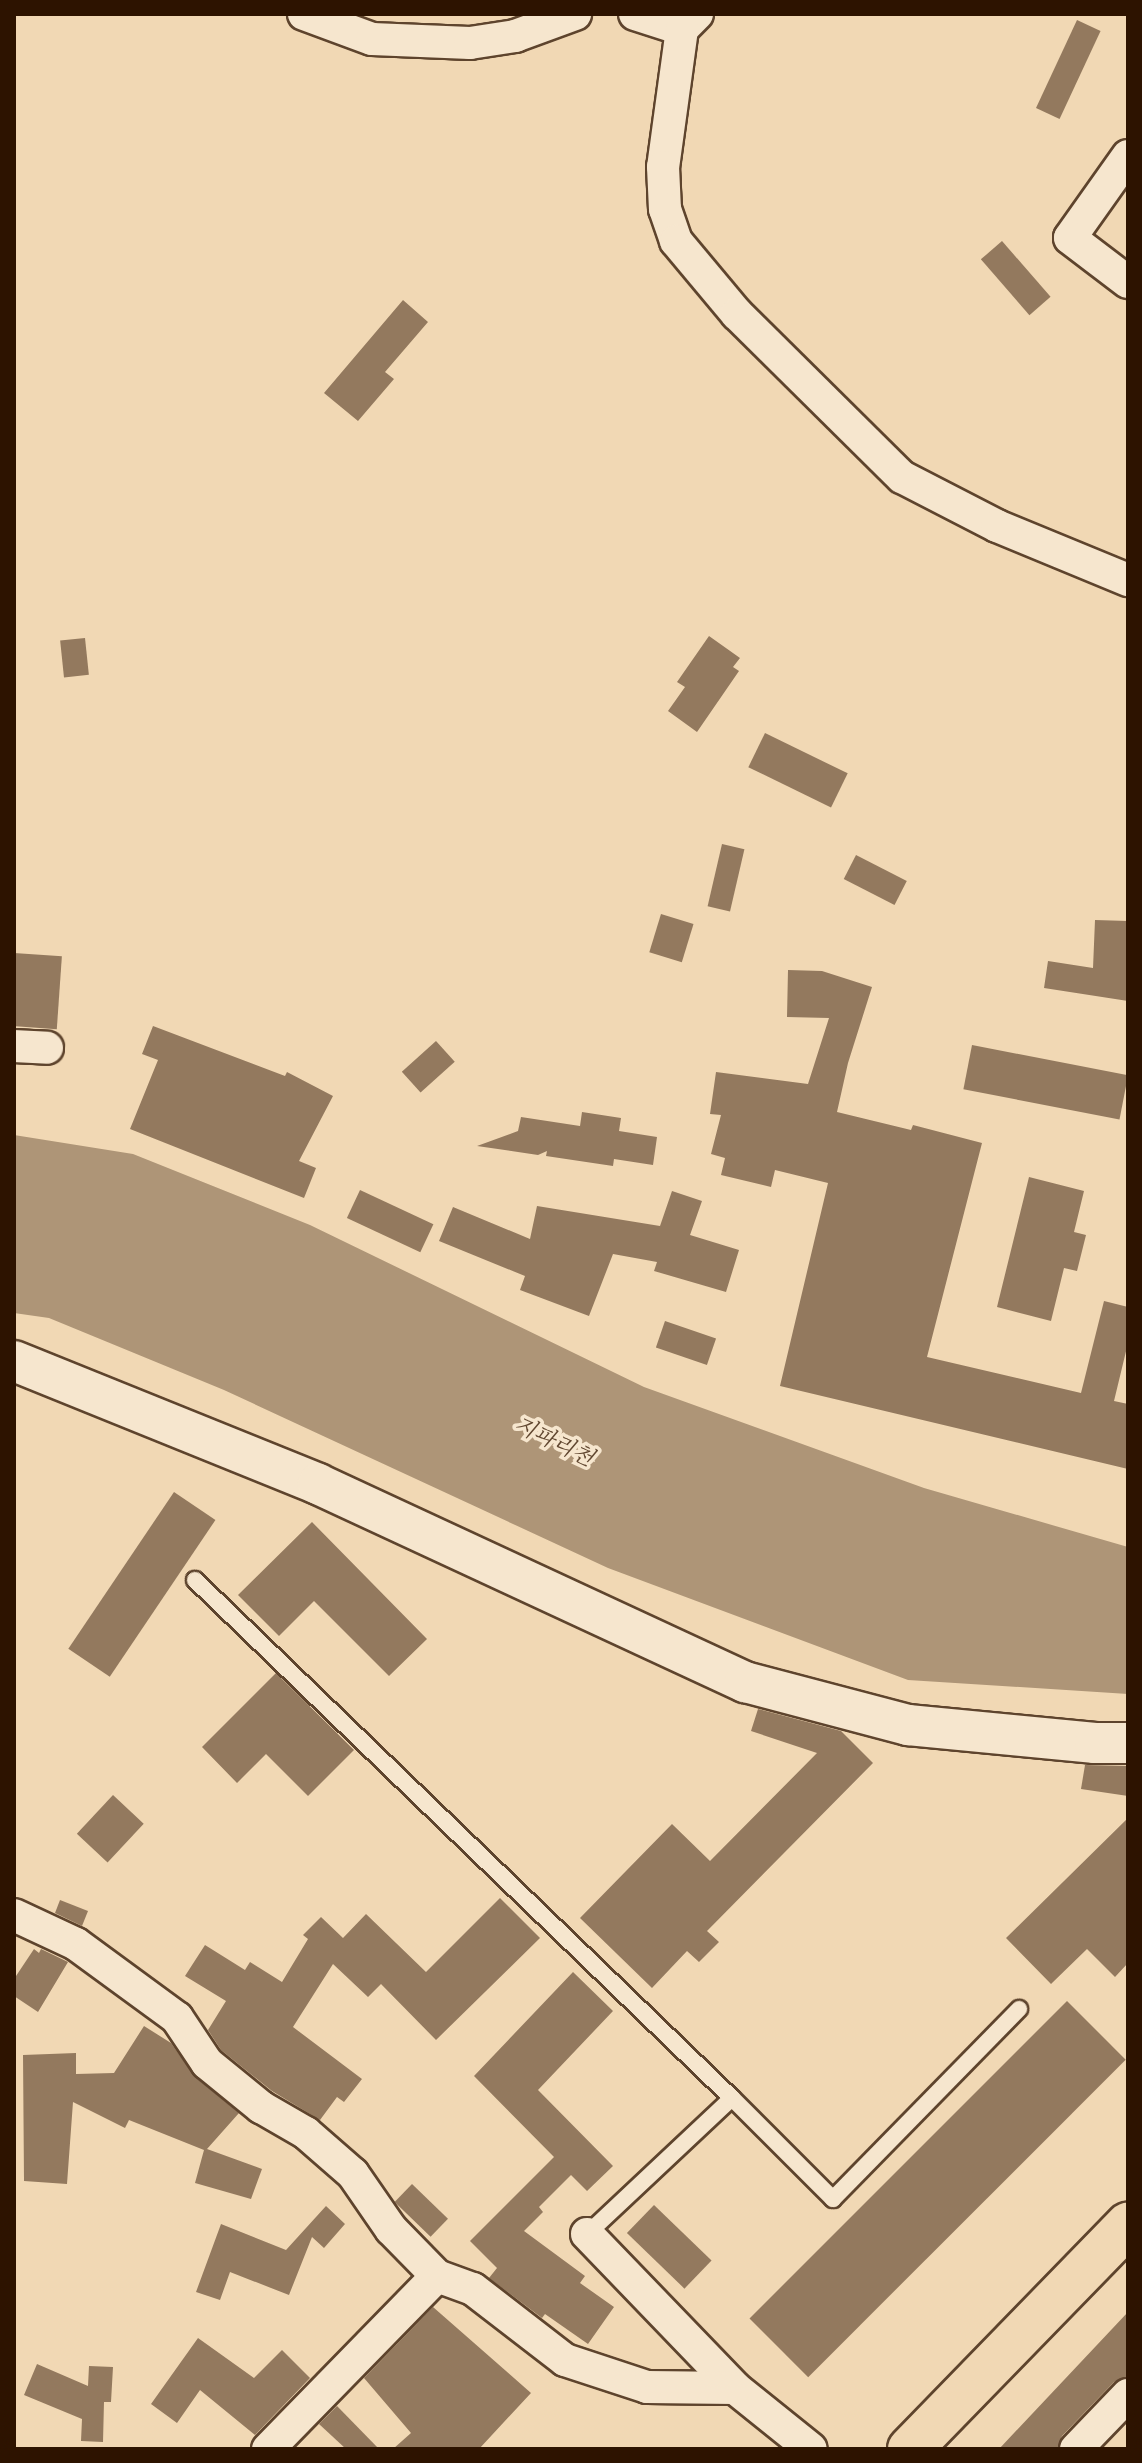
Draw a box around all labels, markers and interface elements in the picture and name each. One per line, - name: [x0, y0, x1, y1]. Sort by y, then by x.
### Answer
- water label: 지파리천: [510, 1411, 598, 1471]

